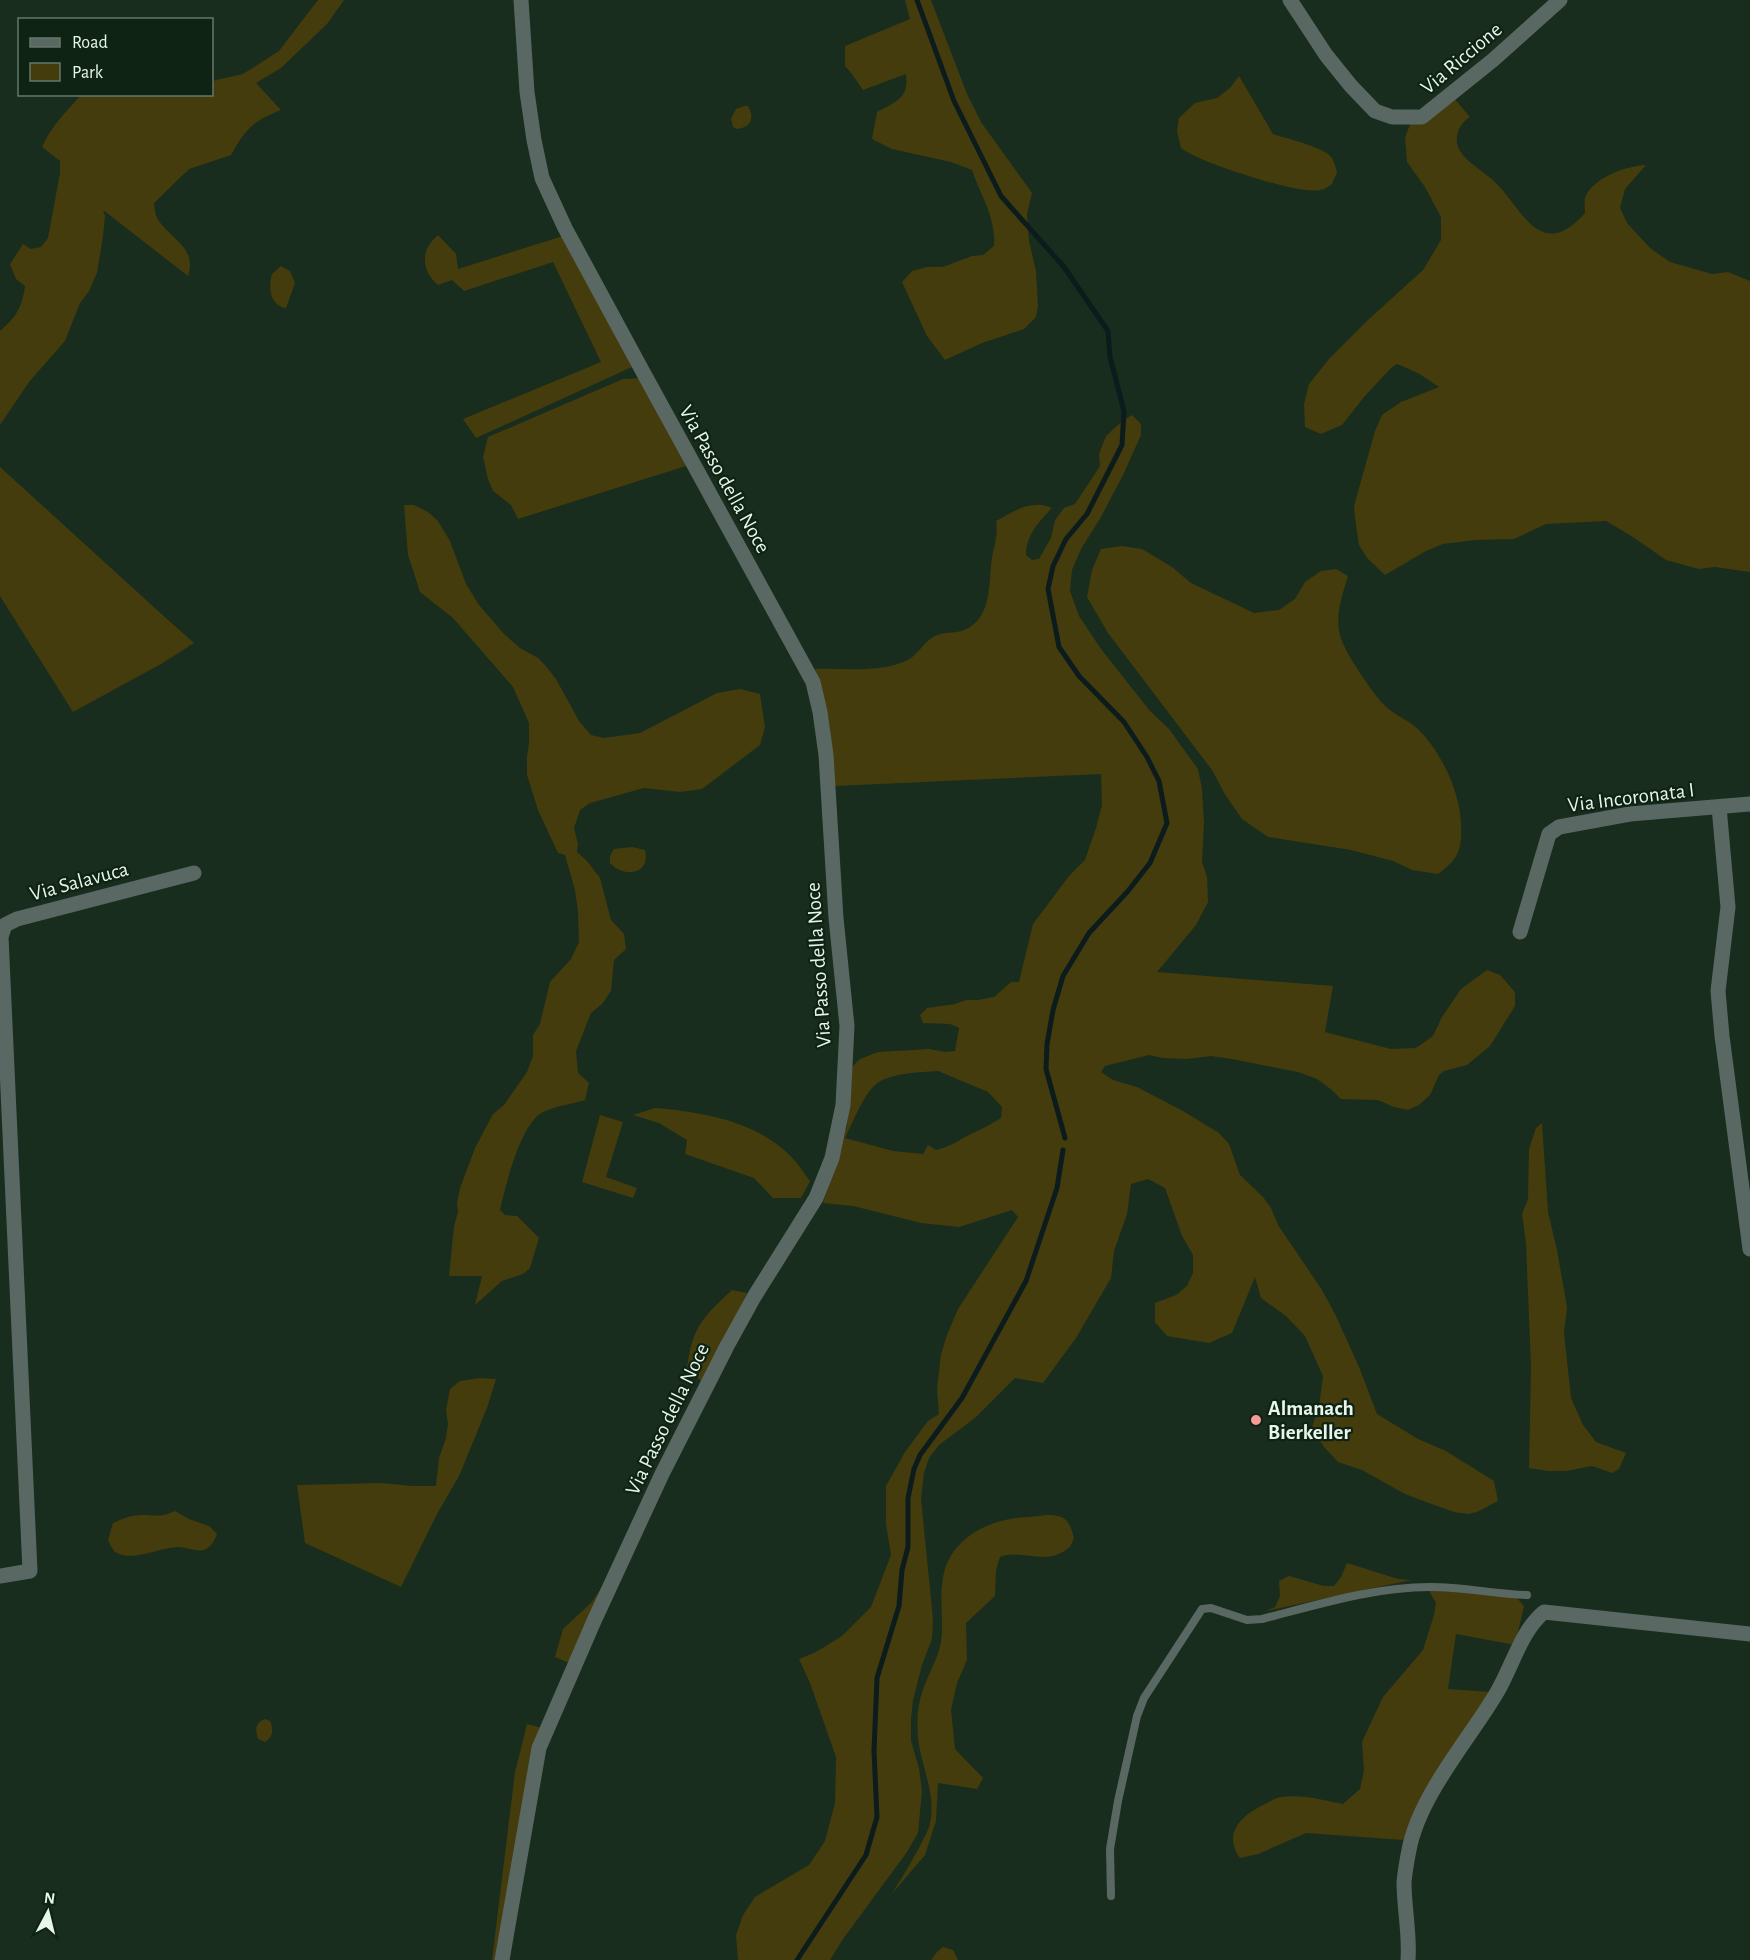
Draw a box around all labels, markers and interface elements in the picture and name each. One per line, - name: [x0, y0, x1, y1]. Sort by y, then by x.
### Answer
- legend: [18, 18, 213, 96]
- street label: Via Riccione: [1417, 19, 1506, 98]
- text: Road: [72, 34, 108, 52]
- text: Park: [72, 64, 104, 82]
- street label: Via Passo della Noce: [675, 402, 774, 557]
- street label: Via Incoronata I: [1567, 779, 1696, 816]
- street label: Via Salavuca: [28, 858, 131, 905]
- street label: Via Passo della Noce: [802, 882, 835, 1048]
- street label: Via Passo della Noce: [622, 1340, 713, 1498]
- place label: Almanach Bierkeller: [1268, 1398, 1354, 1443]
- marker: Almanach Bierkeller: [1249, 1413, 1263, 1427]
- north arrow: [18, 1882, 78, 1942]
- text: N: [43, 1889, 56, 1907]

